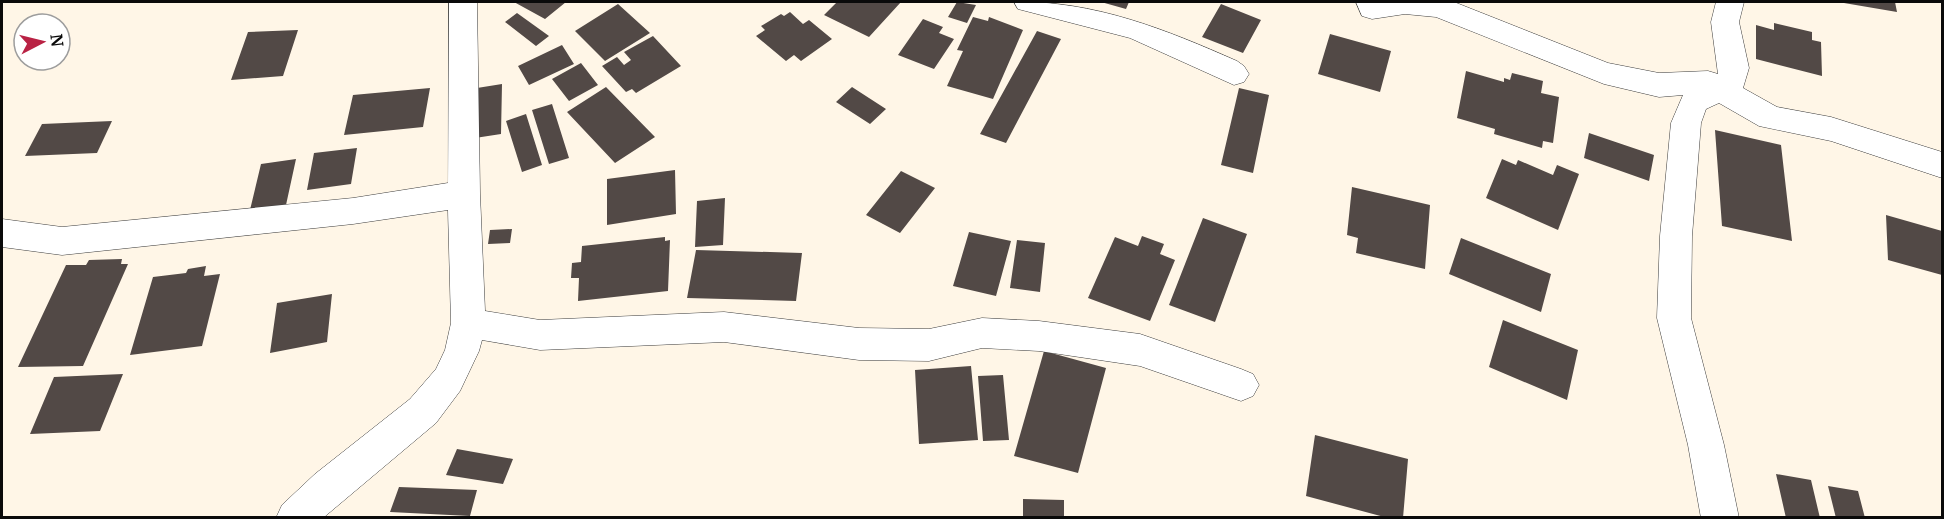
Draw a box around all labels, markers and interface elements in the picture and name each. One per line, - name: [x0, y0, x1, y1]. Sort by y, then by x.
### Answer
- north arrow: [12, 12, 72, 72]
- text: N: [46, 33, 68, 48]

